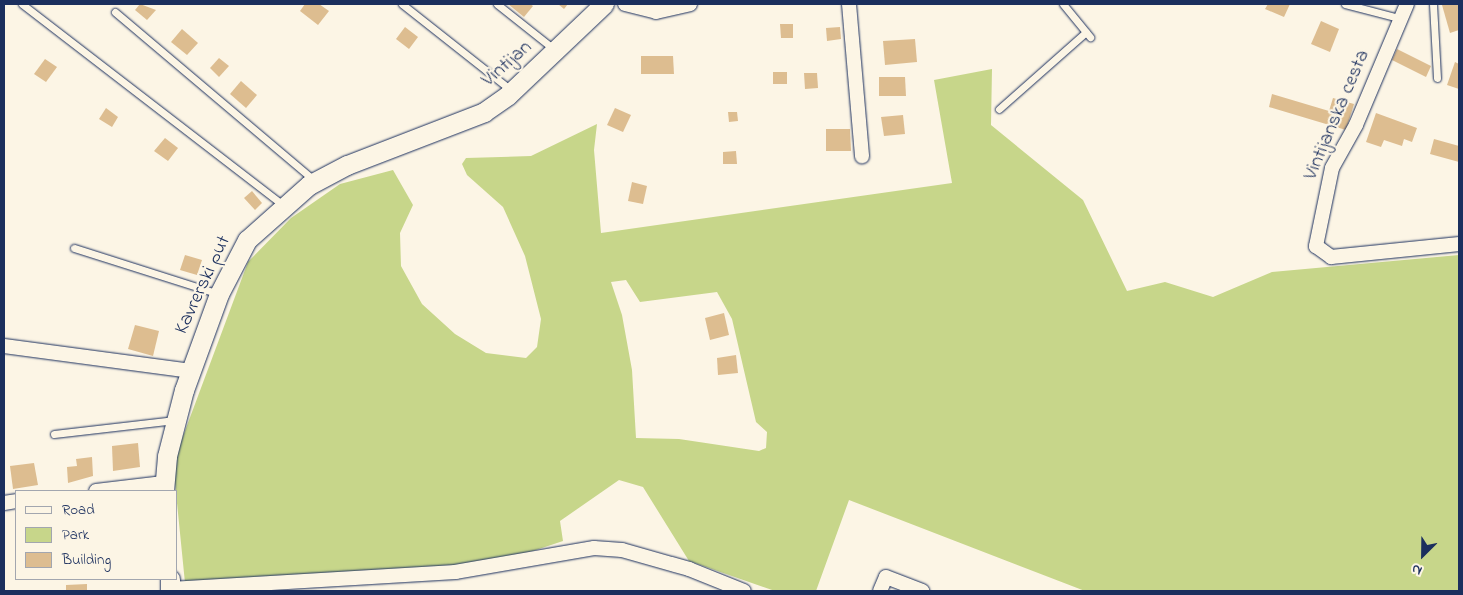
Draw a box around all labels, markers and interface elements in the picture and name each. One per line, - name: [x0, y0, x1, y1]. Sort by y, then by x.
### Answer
- street label: Vintijan: [477, 36, 537, 92]
- street label: Vintijanska cesta: [1299, 46, 1375, 184]
- street label: Kavrerski put: [170, 232, 236, 338]
- legend: [15, 490, 178, 580]
- text: Road: [62, 499, 95, 521]
- text: Park: [62, 524, 89, 546]
- north arrow: [1398, 530, 1448, 580]
- text: Building: [62, 549, 111, 571]
- text: N: [1408, 558, 1425, 581]

